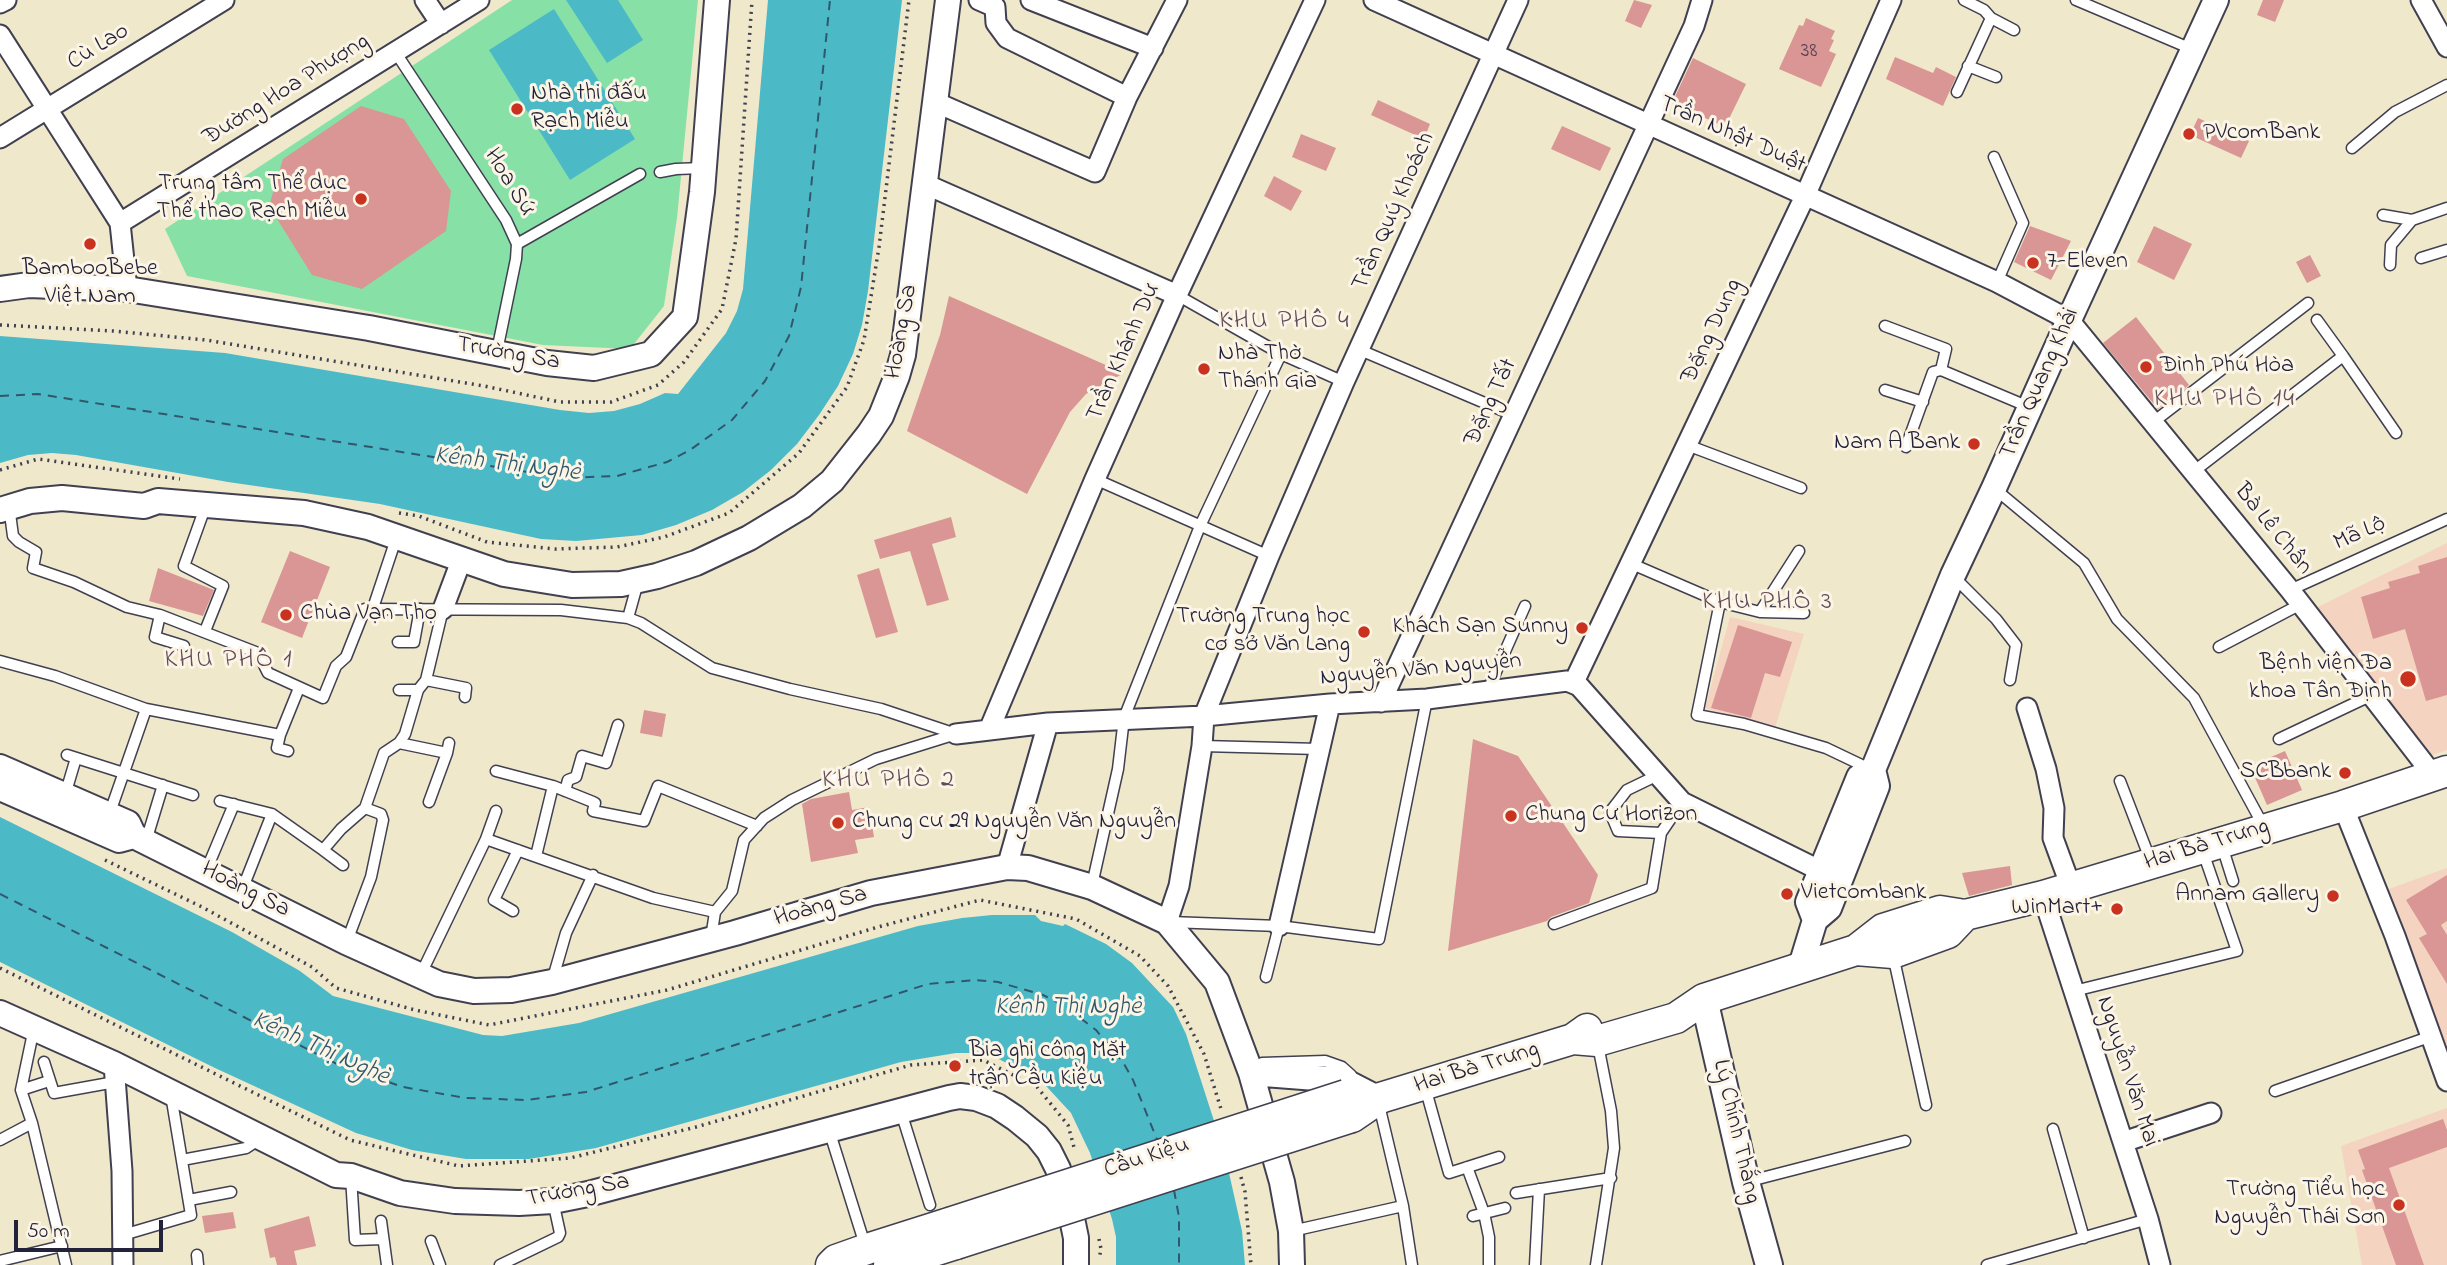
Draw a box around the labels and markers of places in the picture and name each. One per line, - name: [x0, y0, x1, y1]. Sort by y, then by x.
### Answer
- place label: Nhà thi đấu Rạch Miễu: [531, 81, 647, 137]
- marker: Nhà thi đấu Rạch Miễu: [509, 101, 525, 117]
- place label: PVcomBank: [2203, 120, 2320, 148]
- marker: PVcomBank: [2181, 126, 2197, 142]
- place label: Trung tâm Thể dục Thể thao Rạch Miễu: [157, 171, 347, 227]
- marker: Trung tâm Thể dục Thể thao Rạch Miễu: [353, 191, 369, 207]
- marker: BambooBebe Việt Nam: [82, 236, 98, 252]
- place label: 7-Eleven: [2047, 249, 2128, 277]
- marker: 7-Eleven: [2025, 255, 2041, 271]
- place label: BambooBebe Việt Nam: [22, 256, 158, 312]
- place label: Nhà Thờ Thánh Gia: [1218, 341, 1317, 397]
- place label: Đình Phú Hòa: [2160, 353, 2294, 381]
- marker: Đình Phú Hòa: [2138, 359, 2154, 375]
- marker: Nhà Thờ Thánh Gia: [1196, 361, 1212, 377]
- place label: Nam A Bank: [1834, 430, 1960, 458]
- marker: Nam A Bank: [1966, 436, 1982, 452]
- place label: Chùa Vạn Thọ: [300, 601, 437, 629]
- place label: Trường Trung học cơ sở Văn Lang: [1176, 604, 1350, 660]
- marker: Chùa Vạn Thọ: [278, 607, 294, 623]
- place label: Khách Sạn Sunny: [1392, 614, 1568, 642]
- marker: Khách Sạn Sunny: [1574, 620, 1590, 636]
- marker: Trường Trung học cơ sở Văn Lang: [1356, 624, 1372, 640]
- place label: Bệnh viện Đa khoa Tân Định: [2249, 651, 2392, 707]
- marker: Bệnh viện Đa khoa Tân Định: [2398, 669, 2418, 689]
- place label: SCBbank: [2240, 759, 2331, 787]
- marker: SCBbank: [2337, 765, 2353, 781]
- place label: Chung Cư Horizon: [1525, 802, 1697, 830]
- marker: Chung Cư Horizon: [1503, 808, 1519, 824]
- place label: Chung cư 29 Nguyễn Văn Nguyễn: [852, 809, 1176, 837]
- marker: Chung cư 29 Nguyễn Văn Nguyễn: [830, 815, 846, 831]
- place label: Vietcombank: [1801, 880, 1926, 908]
- place label: Annam Gallery: [2175, 882, 2319, 910]
- marker: Vietcombank: [1779, 886, 1795, 902]
- marker: Annam Gallery: [2325, 888, 2341, 904]
- place label: WinMart+: [2011, 895, 2103, 923]
- marker: WinMart+: [2109, 901, 2125, 917]
- place label: Bia ghi công Mặt trận Cầu Kiệu: [969, 1038, 1127, 1094]
- marker: Bia ghi công Mặt trận Cầu Kiệu: [947, 1058, 963, 1074]
- place label: Trường Tiểu học Nguyễn Thái Sơn: [2214, 1177, 2385, 1233]
- marker: Trường Tiểu học Nguyễn Thái Sơn: [2391, 1197, 2407, 1213]

